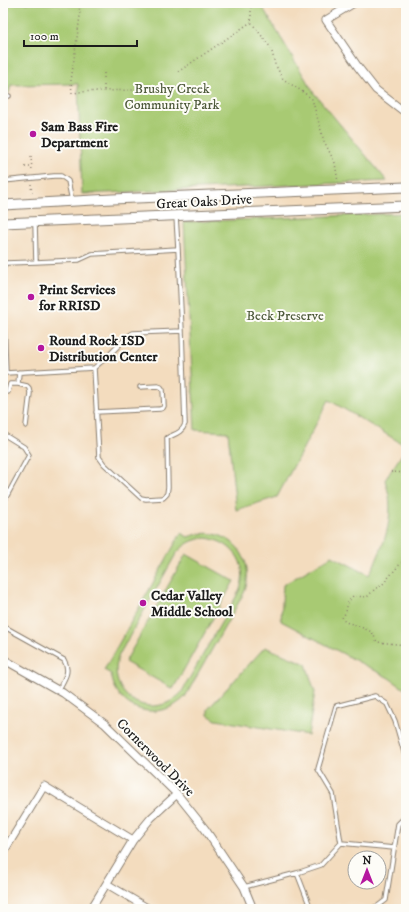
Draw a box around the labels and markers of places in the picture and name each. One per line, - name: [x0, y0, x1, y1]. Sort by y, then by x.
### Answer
- place label: Sam Bass Fire Department: [41, 118, 118, 152]
- marker: Sam Bass Fire Department: [28, 129, 38, 139]
- place label: Print Services for RRISD: [38, 281, 116, 315]
- marker: Print Services for RRISD: [26, 292, 36, 302]
- place label: Round Rock ISD Distribution Center: [49, 332, 158, 366]
- marker: Round Rock ISD Distribution Center: [36, 343, 46, 353]
- place label: Cedar Valley Middle School: [151, 587, 234, 621]
- marker: Cedar Valley Middle School: [138, 598, 148, 608]

